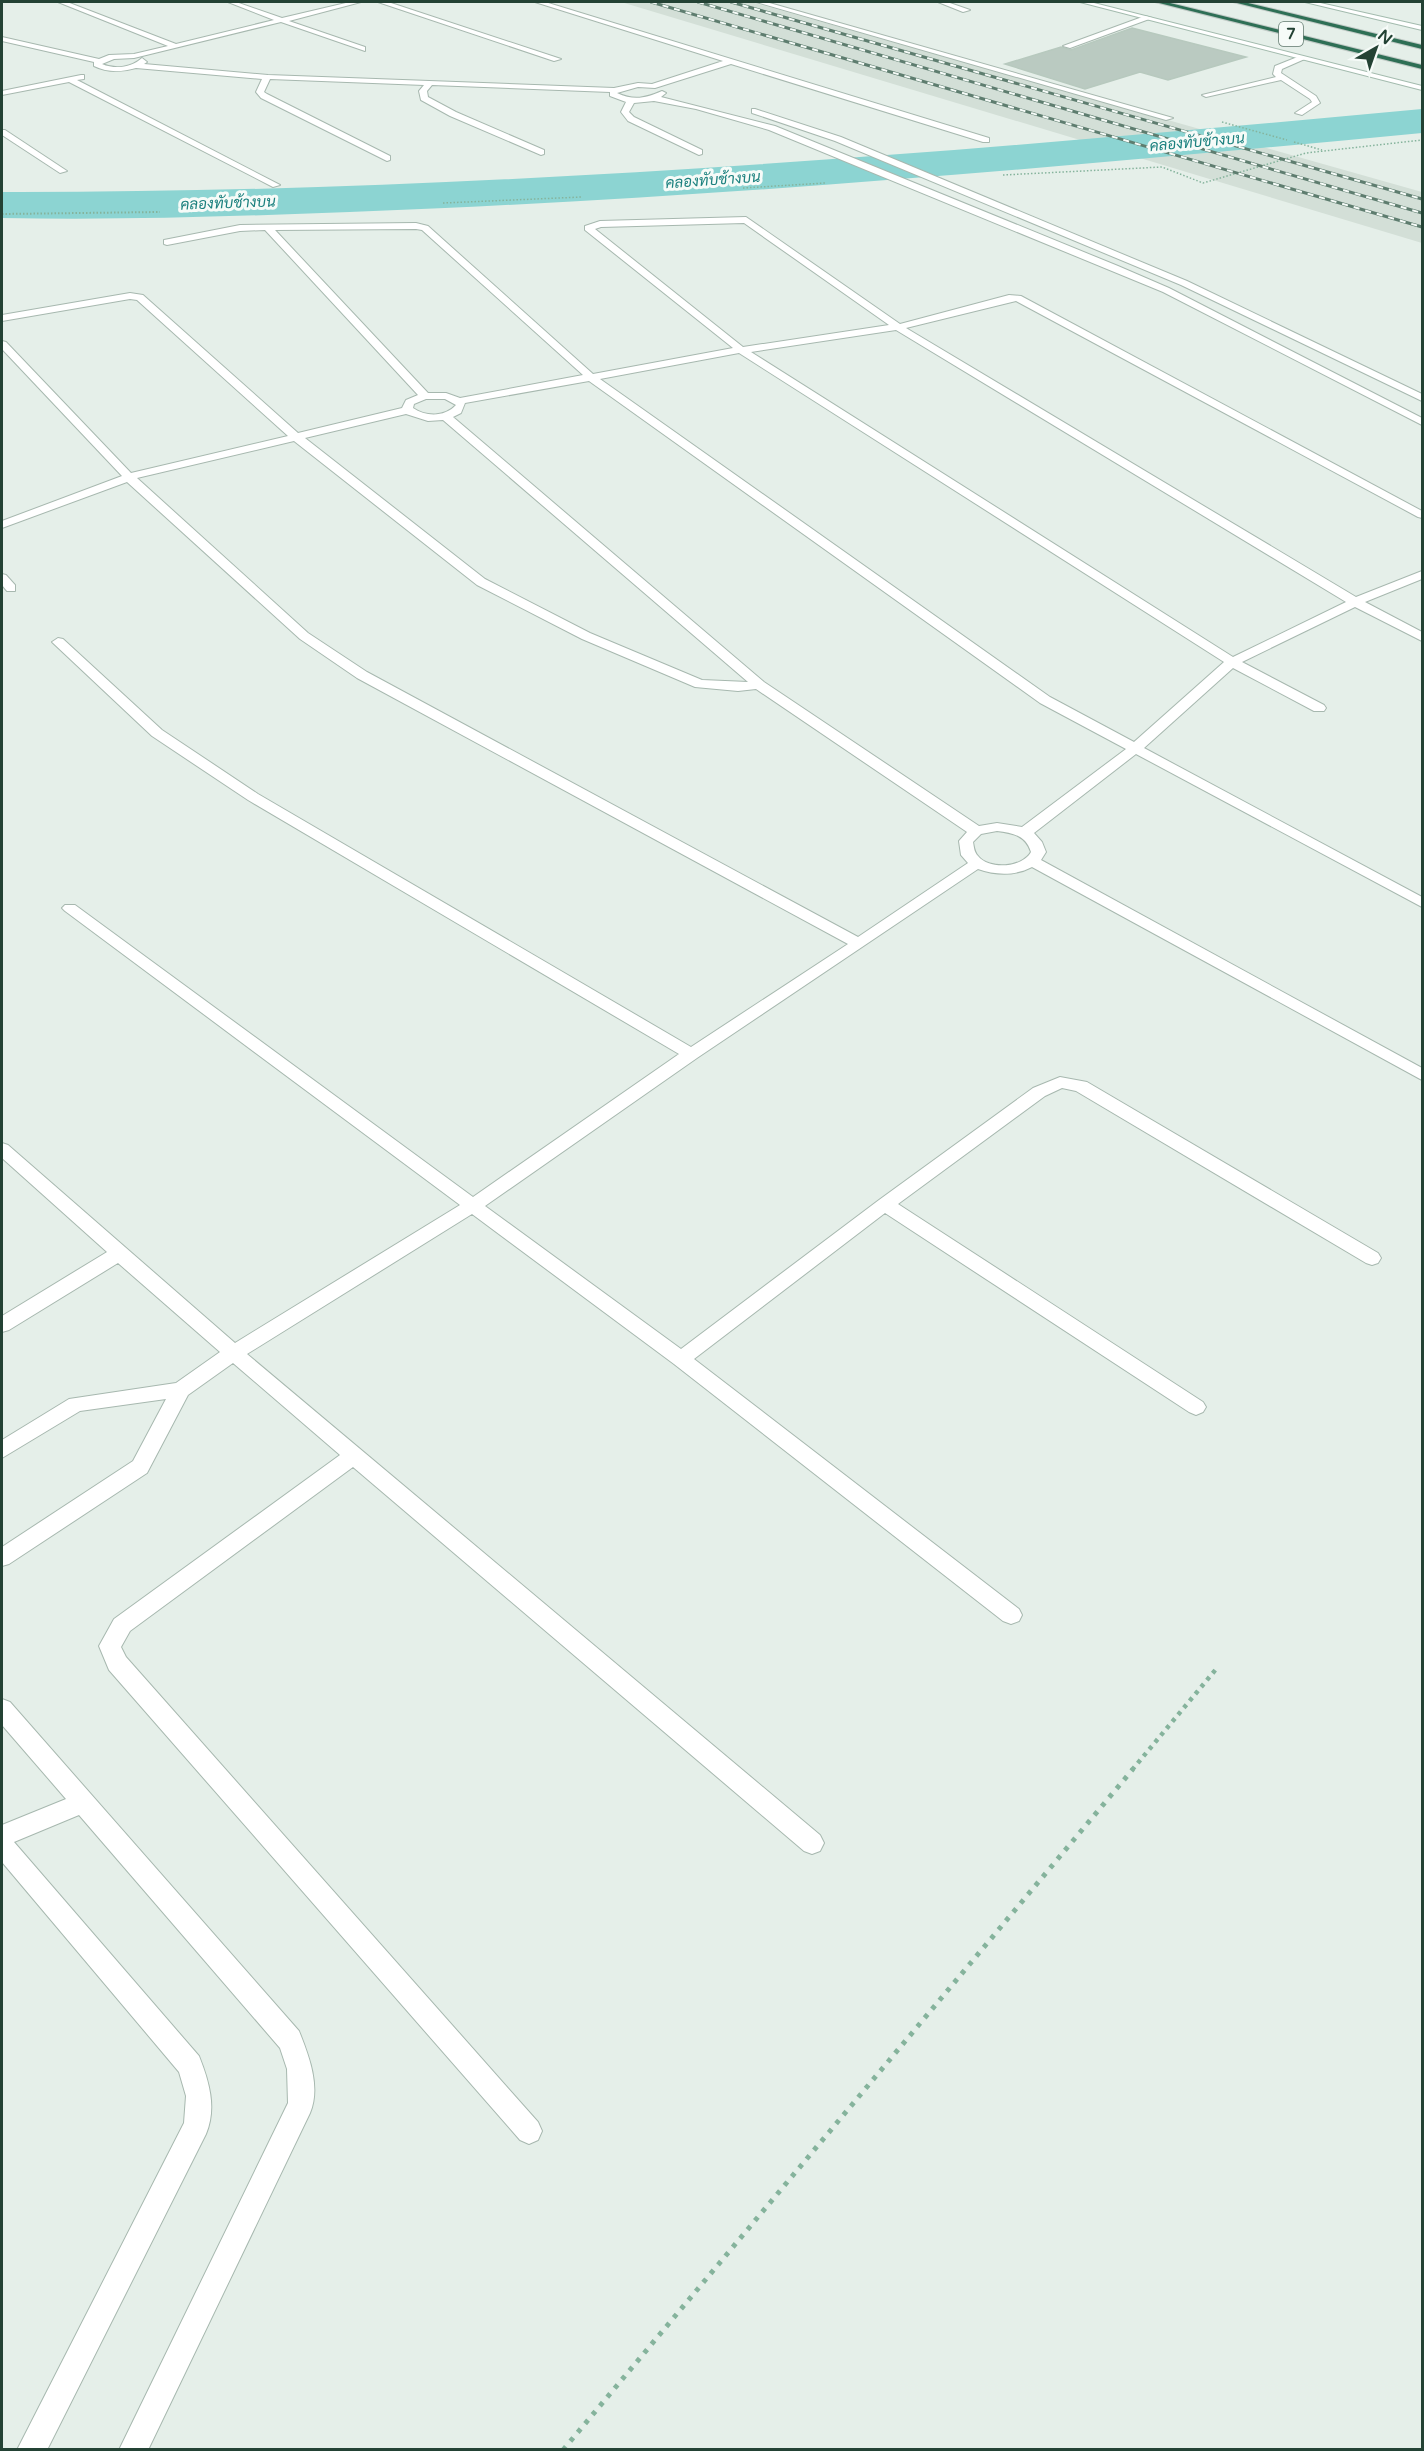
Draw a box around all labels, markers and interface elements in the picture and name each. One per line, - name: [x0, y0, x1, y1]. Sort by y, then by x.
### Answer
- north arrow: [1346, 18, 1406, 78]
- road number: 7: [1279, 22, 1303, 46]
- text: N: [1374, 25, 1396, 49]
- water label: คลองทับช้างบน: [1149, 128, 1246, 155]
- water label: คลองทับช้างบน: [665, 167, 762, 192]
- water label: คลองทับช้างบน: [180, 191, 276, 214]

